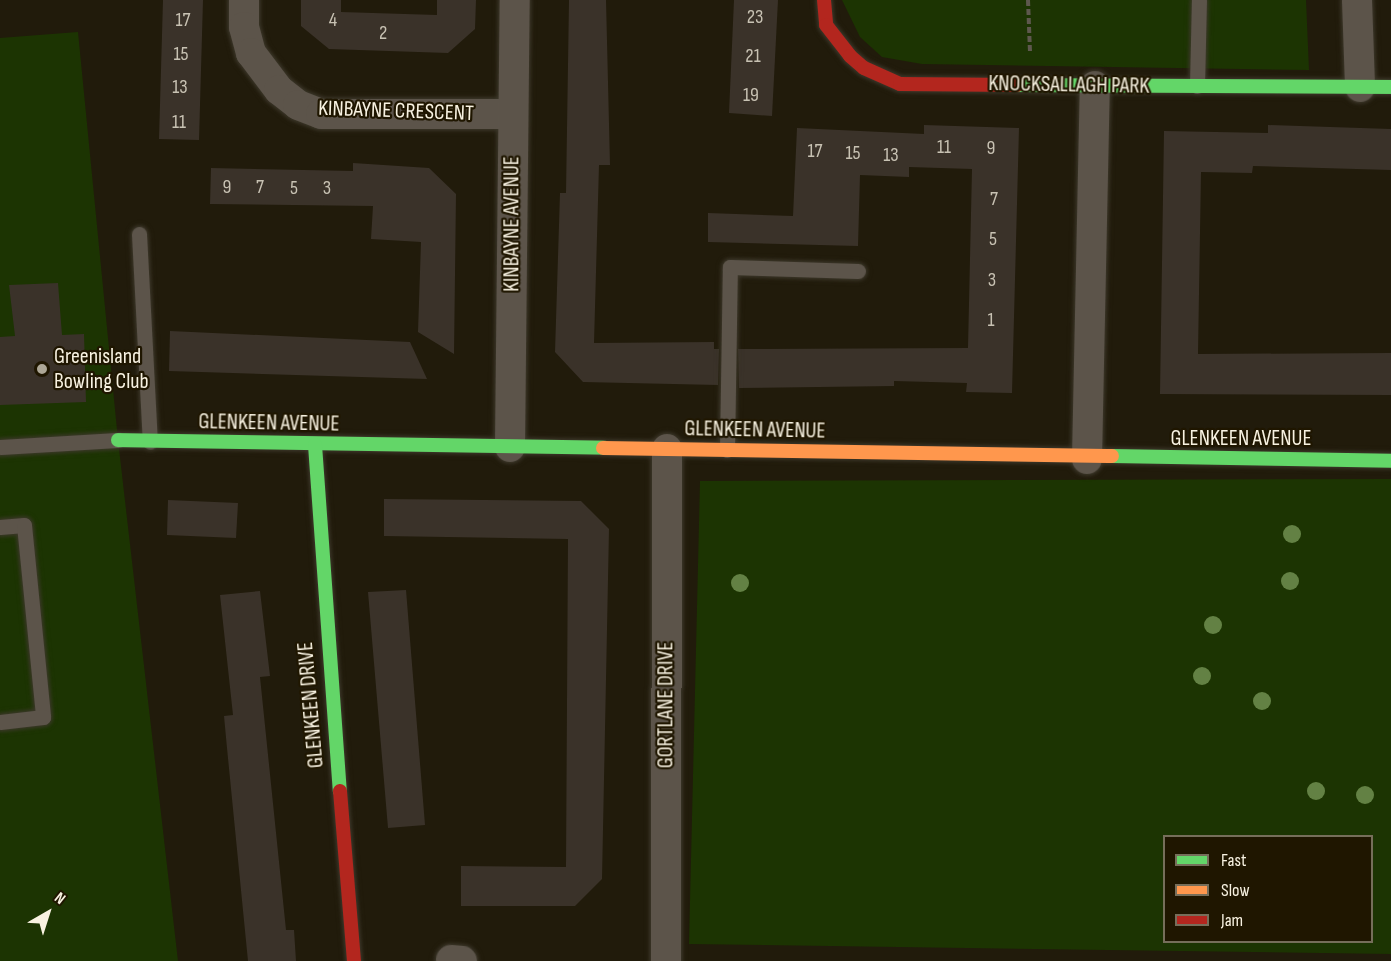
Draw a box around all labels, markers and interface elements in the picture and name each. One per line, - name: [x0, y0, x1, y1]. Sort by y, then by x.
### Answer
- house number: 23: [747, 5, 763, 29]
- house number: 17: [176, 8, 190, 32]
- house number: 4: [329, 8, 337, 32]
- house number: 2: [379, 21, 387, 45]
- house number: 15: [173, 42, 189, 66]
- house number: 21: [745, 44, 761, 68]
- street label: KNOCKSALLAGH PARK: [988, 70, 1150, 100]
- house number: 13: [172, 75, 188, 99]
- house number: 19: [743, 83, 759, 107]
- street label: KINBAYNE CRESCENT: [318, 95, 474, 127]
- house number: 11: [172, 110, 186, 134]
- house number: 11: [937, 135, 951, 159]
- house number: 9: [987, 136, 995, 160]
- house number: 17: [808, 139, 822, 163]
- house number: 15: [845, 141, 861, 165]
- house number: 13: [883, 143, 899, 167]
- street label: KINBAYNE AVENUE: [499, 156, 525, 292]
- house number: 9: [223, 175, 231, 199]
- house number: 7: [256, 175, 264, 199]
- house number: 5: [290, 176, 298, 200]
- house number: 3: [323, 176, 331, 200]
- house number: 7: [990, 187, 998, 211]
- house number: 5: [989, 227, 997, 251]
- house number: 3: [988, 268, 996, 292]
- house number: 1: [988, 308, 994, 332]
- place label: Greenisland Bowling Club: [54, 343, 149, 394]
- marker: Greenisland Bowling Club: [35, 362, 49, 376]
- street label: GLENKEEN AVENUE: [198, 409, 340, 437]
- street label: GLENKEEN AVENUE: [684, 416, 826, 444]
- street label: GLENKEEN AVENUE: [1170, 426, 1312, 452]
- street label: GLENKEEN DRIVE: [292, 641, 330, 769]
- street label: GORTLANE DRIVE: [653, 642, 679, 768]
- legend: [1163, 835, 1373, 943]
- text: Fast: [1221, 850, 1246, 871]
- text: Slow: [1221, 880, 1250, 901]
- north arrow: [18, 883, 78, 943]
- text: N: [50, 889, 69, 909]
- text: Jam: [1221, 910, 1243, 931]

